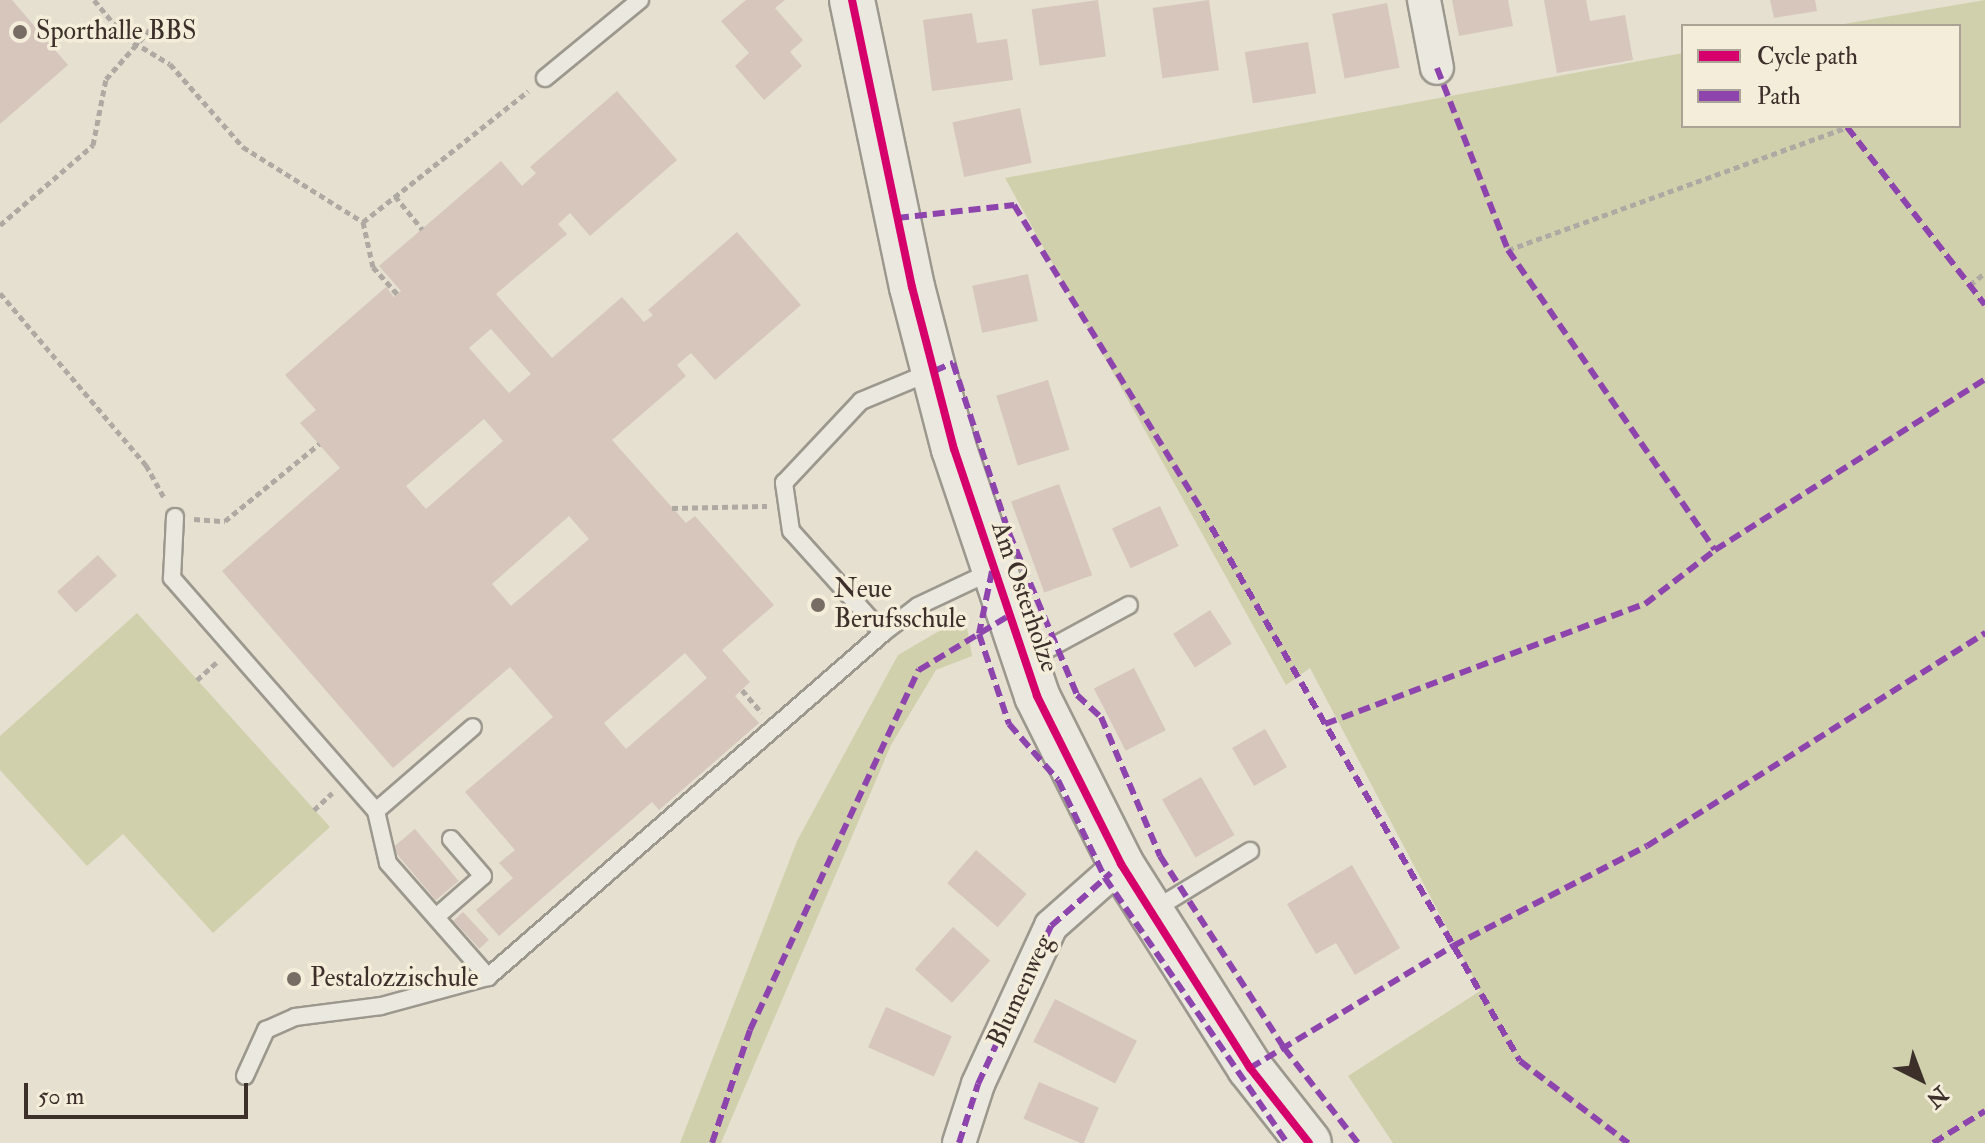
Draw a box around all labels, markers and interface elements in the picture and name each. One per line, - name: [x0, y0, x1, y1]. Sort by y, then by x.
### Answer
- place label: Sporthalle BBS: [36, 16, 197, 48]
- marker: Sporthalle BBS: [11, 23, 29, 41]
- legend: [1681, 24, 1961, 128]
- text: Cycle path: [1757, 41, 1858, 72]
- text: Path: [1757, 81, 1801, 112]
- street label: Am Osterholze: [984, 518, 1064, 676]
- place label: Neue Berufsschule: [834, 574, 966, 636]
- marker: Neue Berufsschule: [809, 596, 827, 614]
- street label: Blumenweg: [981, 930, 1061, 1052]
- place label: Pestalozzischule: [310, 963, 478, 995]
- marker: Pestalozzischule: [285, 970, 303, 988]
- north arrow: [1881, 1039, 1961, 1119]
- scale bar: [28, 1067, 252, 1117]
- text: N: [1920, 1080, 1954, 1114]
- text: 50 m: [38, 1081, 84, 1112]

